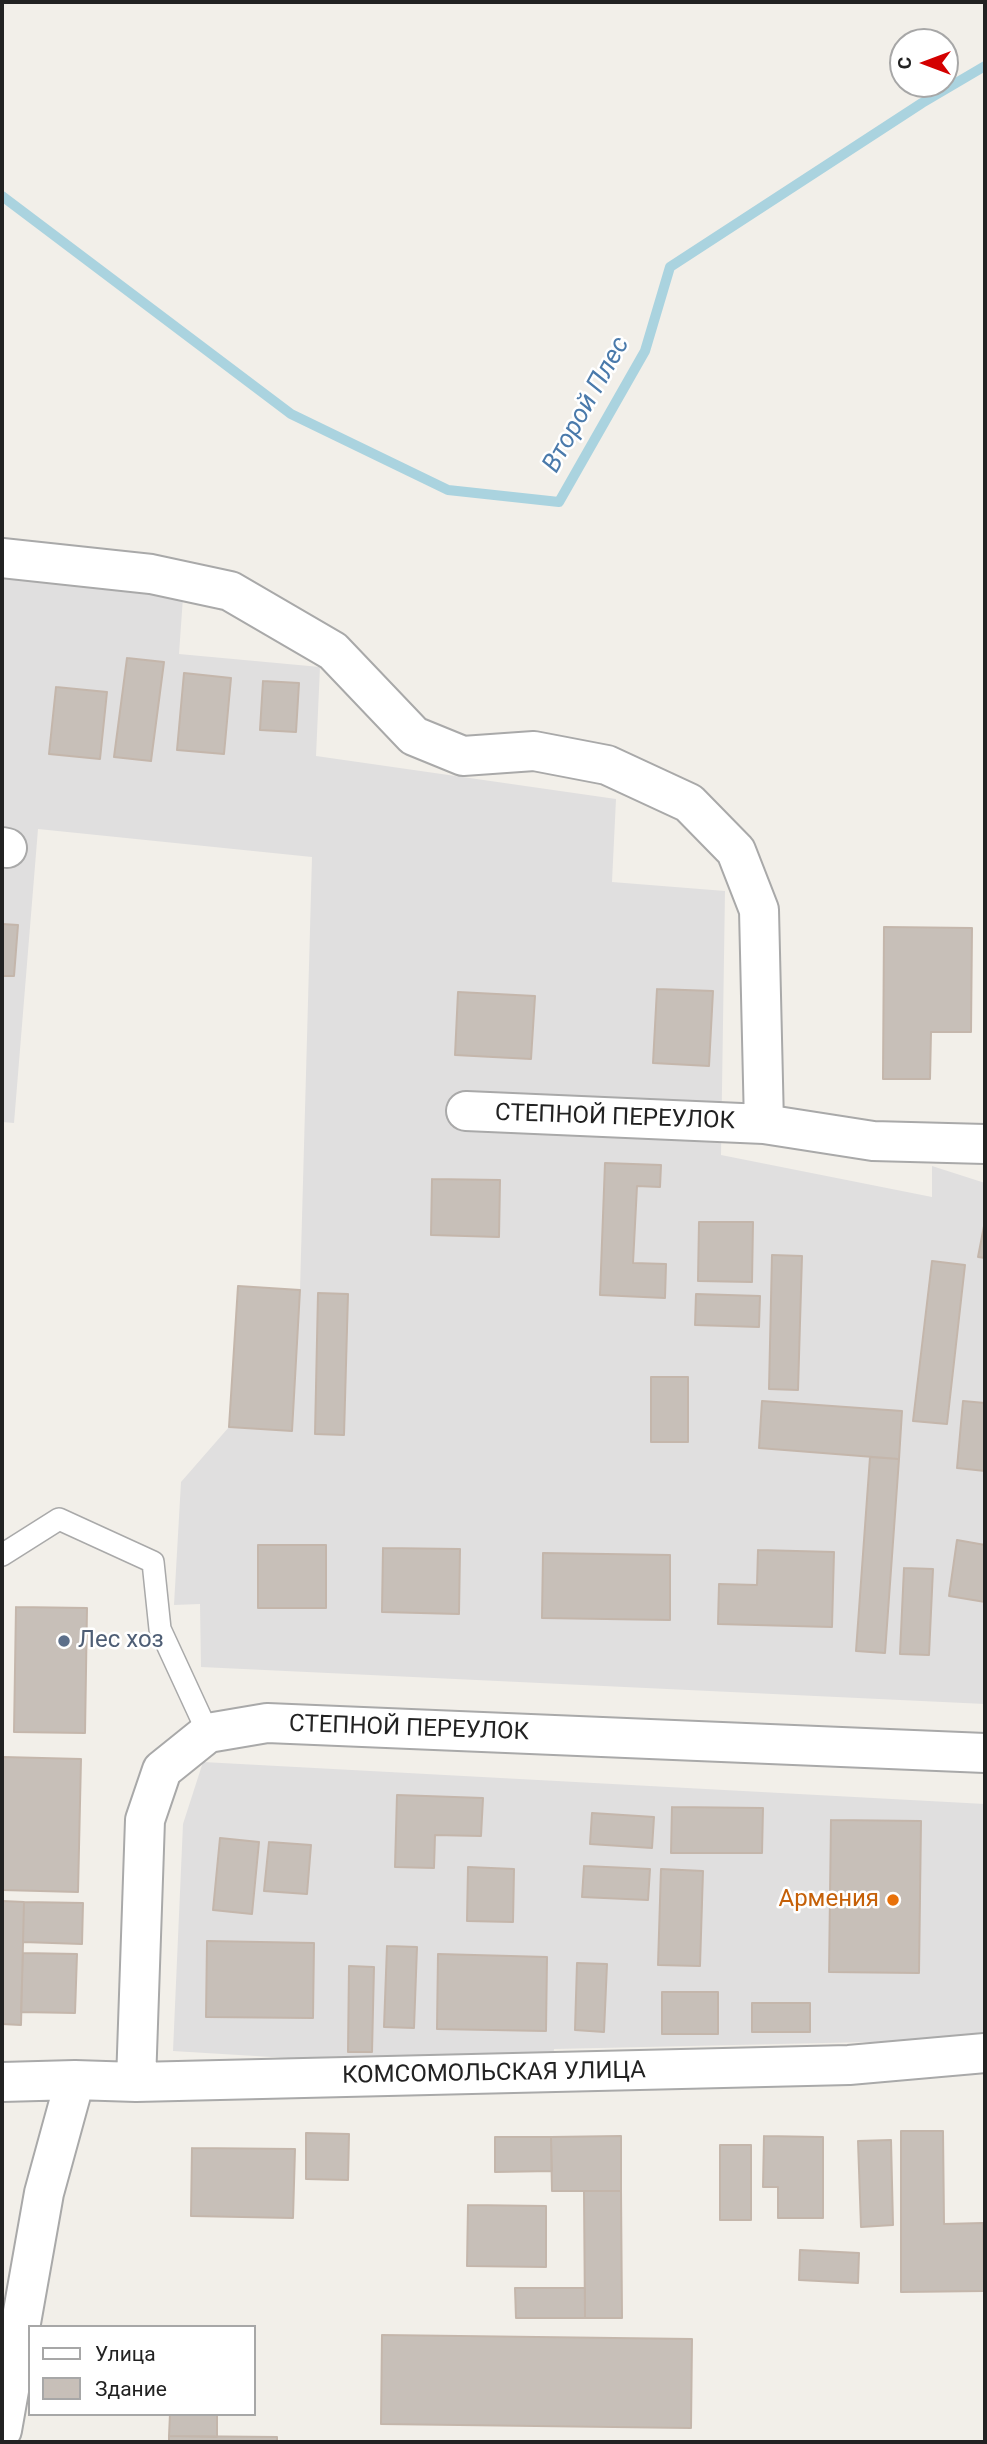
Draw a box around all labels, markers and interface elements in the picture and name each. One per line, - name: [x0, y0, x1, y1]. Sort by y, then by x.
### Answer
- north arrow: [889, 28, 959, 98]
- text: С: [893, 57, 916, 69]
- water label: Второй Плес: [537, 332, 637, 478]
- street label: СТЕПНОЙ ПЕРЕУЛОК: [495, 1099, 735, 1137]
- place label: Лес хоз: [78, 1627, 164, 1655]
- marker: Лес хоз: [56, 1633, 72, 1649]
- street label: СТЕПНОЙ ПЕРЕУЛОК: [289, 1710, 529, 1748]
- place label: Армения: [778, 1886, 879, 1914]
- marker: Армения: [885, 1892, 901, 1908]
- street label: КОМСОМОЛЬСКАЯ УЛИЦА: [342, 2057, 646, 2091]
- legend: [28, 2325, 256, 2416]
- text: Улица: [95, 2342, 156, 2366]
- text: Здание: [95, 2377, 167, 2401]

